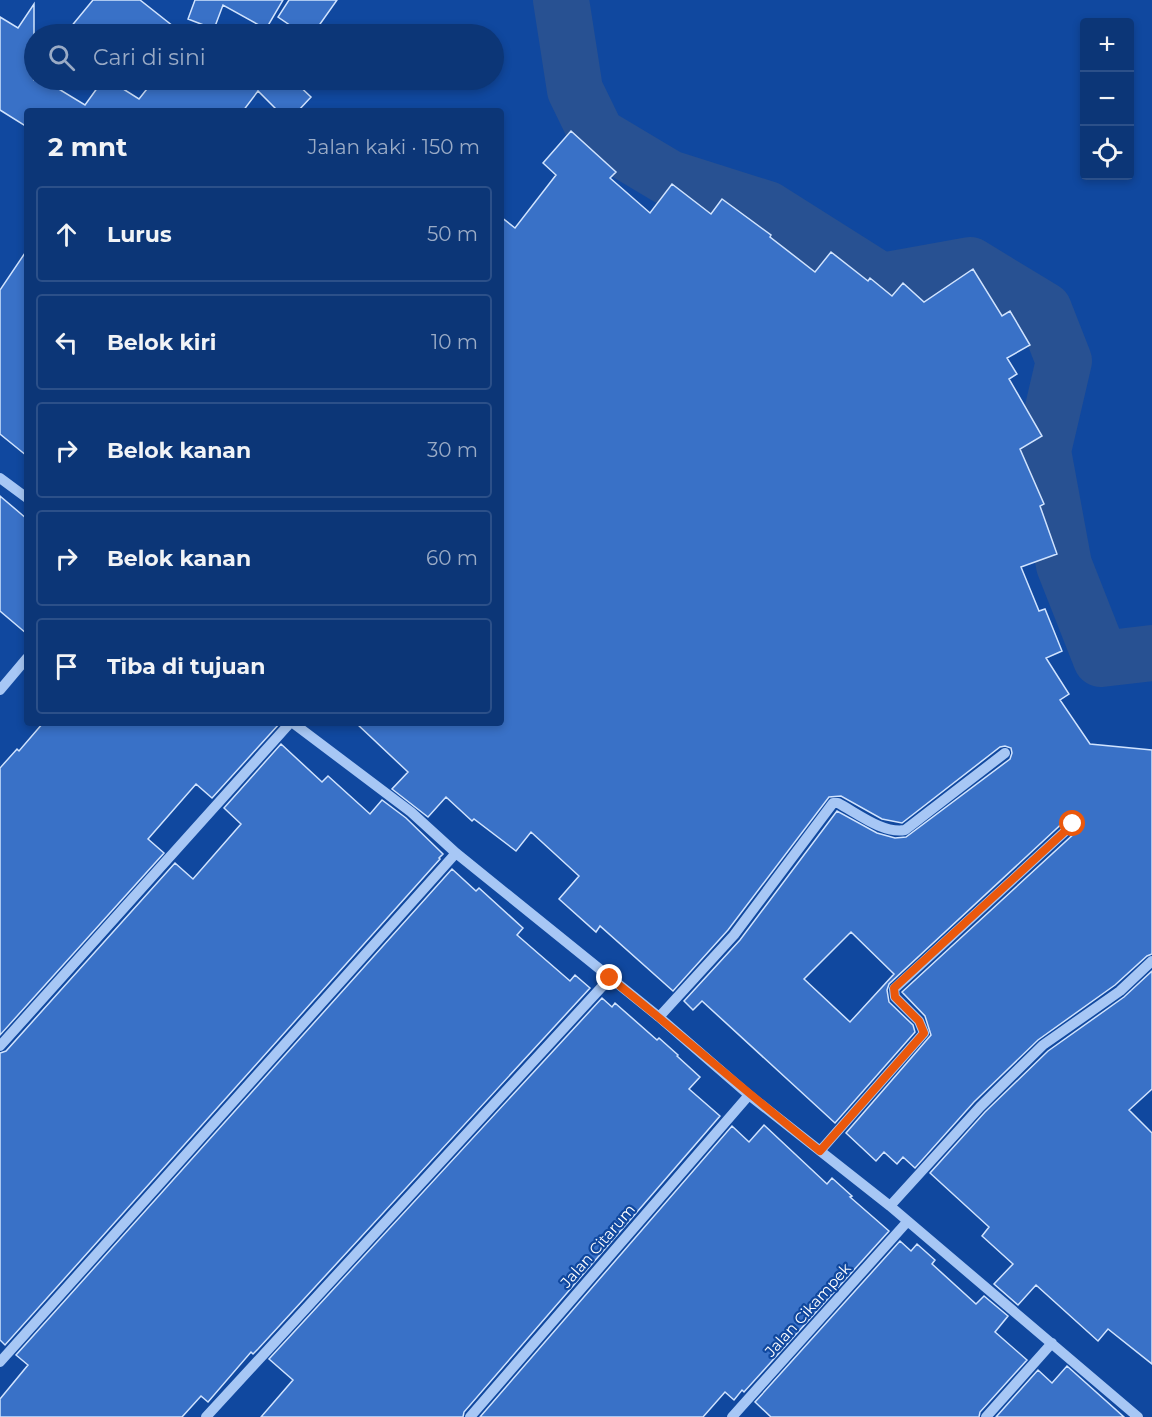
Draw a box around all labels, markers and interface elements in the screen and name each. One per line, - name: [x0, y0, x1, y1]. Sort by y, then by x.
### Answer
- map controls: [1080, 18, 1134, 180]
- button: +: [1080, 18, 1134, 72]
- search box: [24, 24, 504, 90]
- icon: search: [45, 41, 78, 74]
- text: Cari di sini: [93, 44, 206, 71]
- button: −: [1080, 72, 1134, 126]
- button: locate: [1080, 126, 1134, 180]
- text: 2 mnt: [48, 131, 127, 163]
- text: Jalan kaki · 150 m: [308, 135, 480, 159]
- icon: ahead: [50, 218, 83, 251]
- text: Lurus: [107, 221, 172, 248]
- text: 50 m: [427, 222, 478, 246]
- icon: left: [50, 326, 83, 359]
- text: Belok kiri: [107, 329, 216, 356]
- text: 10 m: [431, 330, 478, 354]
- icon: right: [50, 434, 83, 467]
- text: Belok kanan: [107, 437, 251, 464]
- text: 30 m: [427, 438, 478, 462]
- icon: right: [50, 542, 83, 575]
- text: Belok kanan: [107, 545, 251, 572]
- text: 60 m: [426, 546, 478, 570]
- icon: arrive: [50, 650, 83, 683]
- text: Tiba di tujuan: [107, 653, 265, 680]
- route start: [1059, 810, 1085, 836]
- route end: [596, 964, 622, 990]
- street label: Jalan Citarum: [556, 1200, 639, 1292]
- street label: Jalan Cikampek: [760, 1259, 855, 1361]

